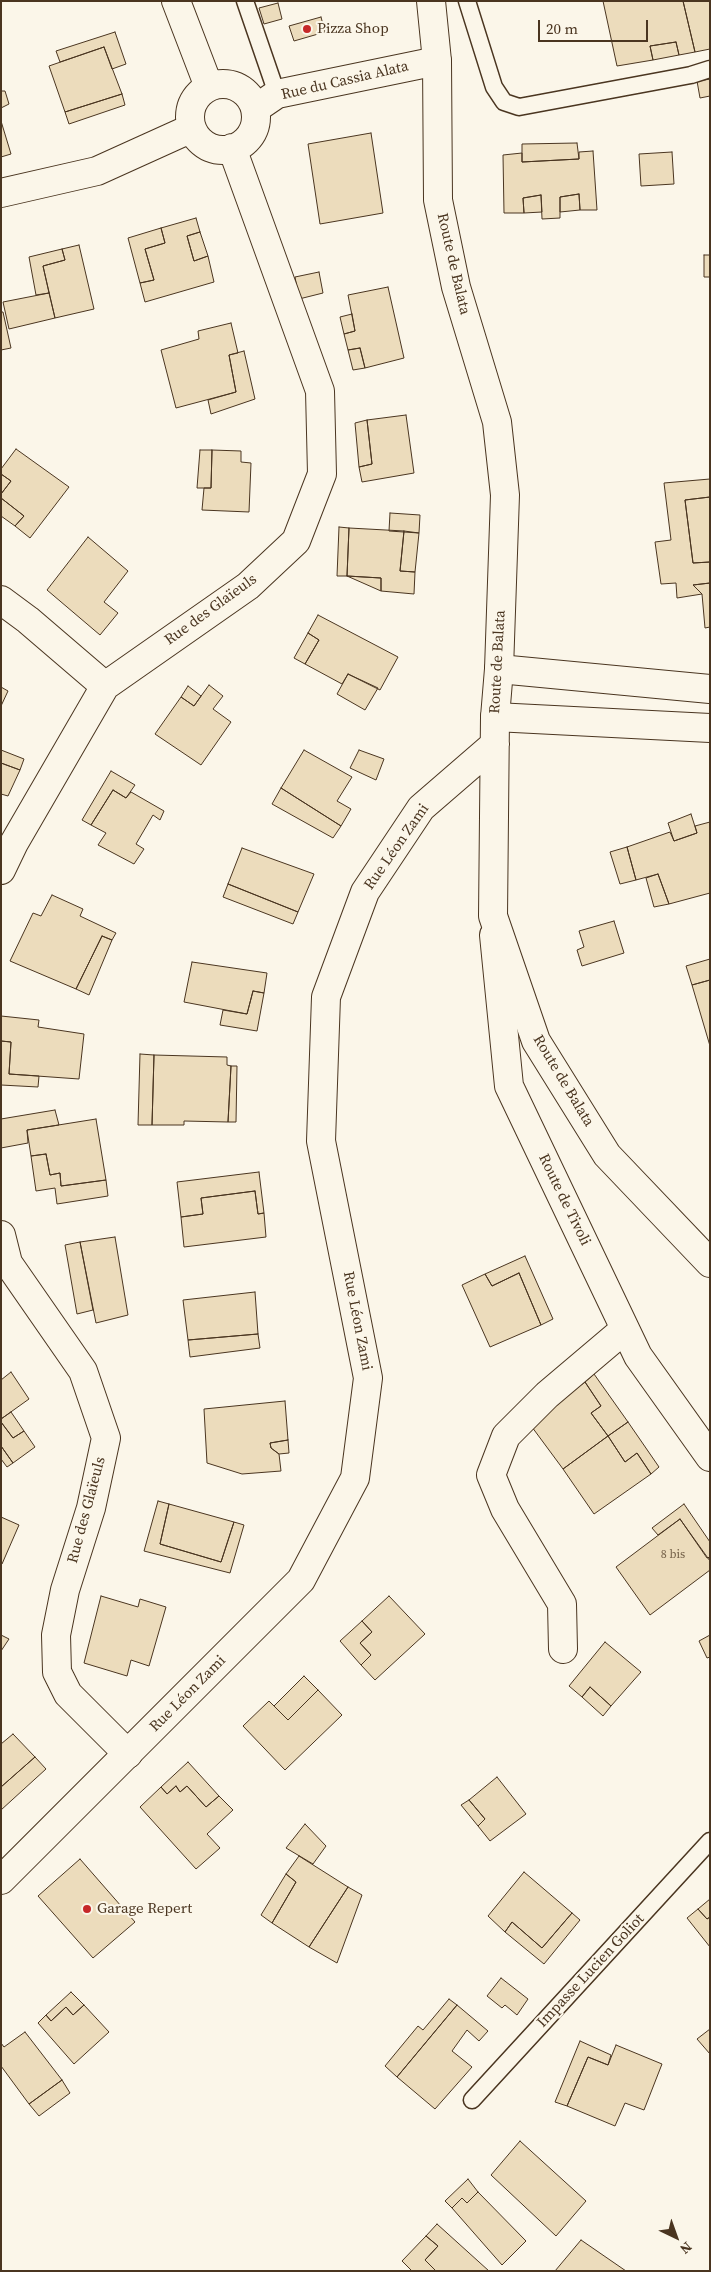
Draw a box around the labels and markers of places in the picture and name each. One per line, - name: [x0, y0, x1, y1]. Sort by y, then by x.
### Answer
- place label: Pizza Shop: [317, 20, 389, 38]
- marker: Pizza Shop: [301, 23, 313, 35]
- place label: Garage Repert: [97, 1900, 192, 1918]
- marker: Garage Repert: [81, 1903, 93, 1915]

